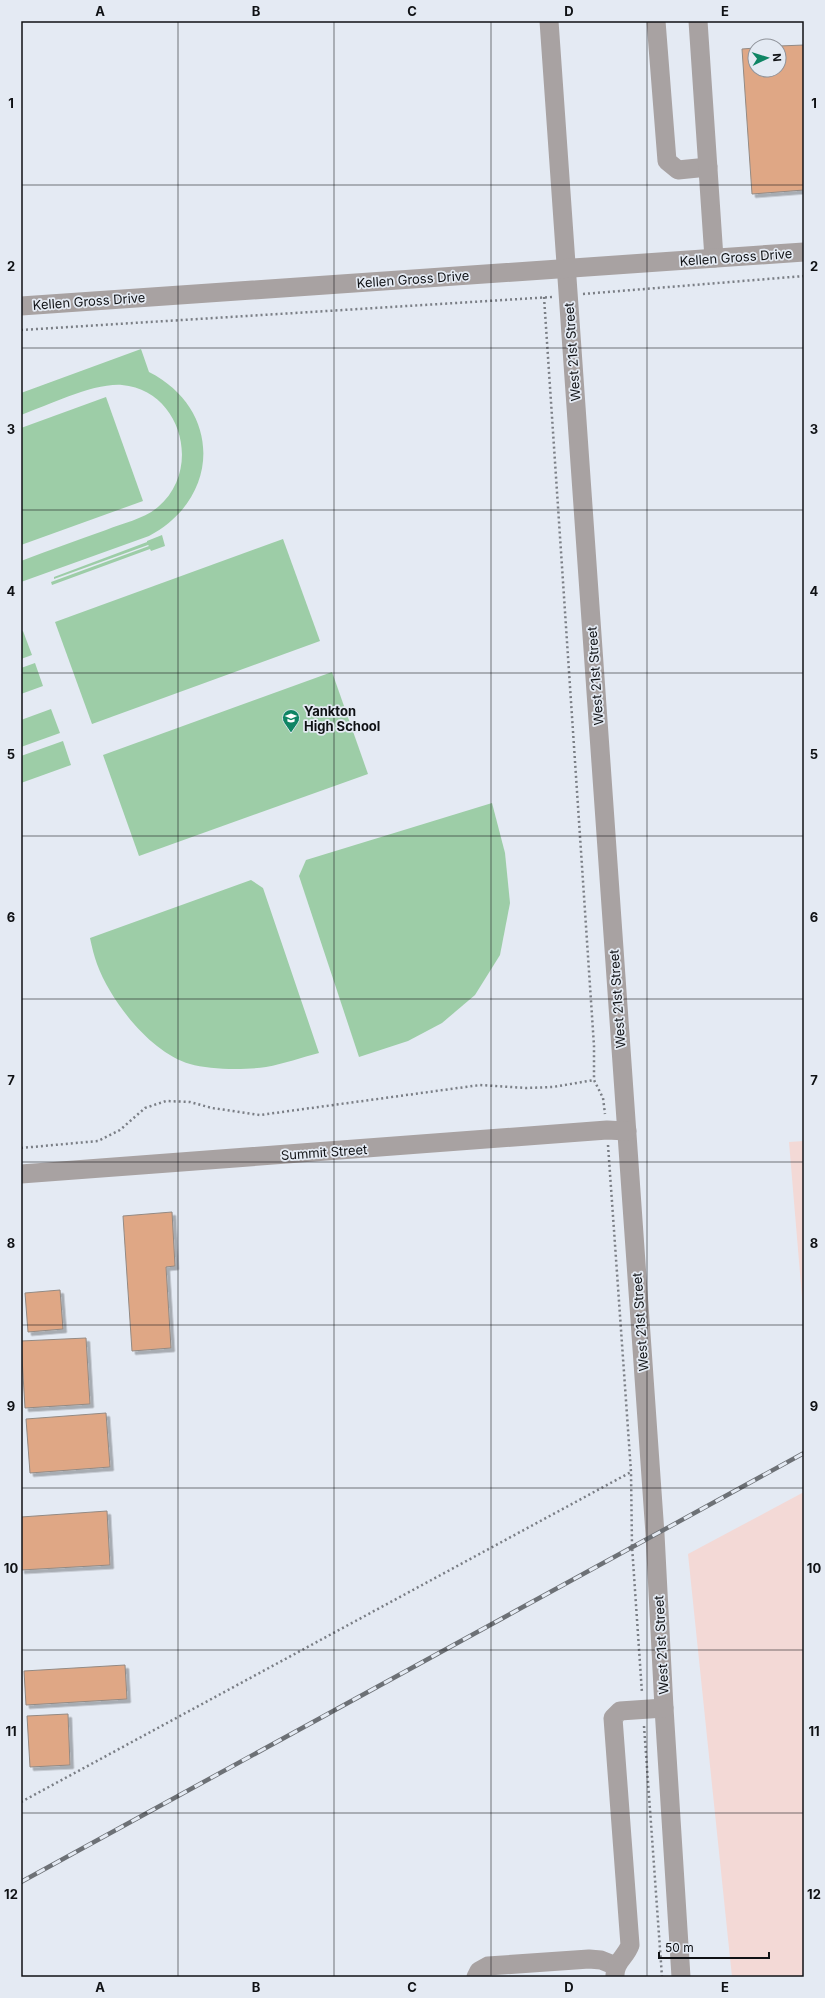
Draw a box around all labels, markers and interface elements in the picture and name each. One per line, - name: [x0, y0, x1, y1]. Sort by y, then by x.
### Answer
- text: A: [95, 3, 105, 19]
- text: B: [252, 3, 261, 19]
- text: C: [407, 3, 417, 19]
- text: D: [564, 3, 574, 19]
- text: E: [721, 3, 729, 19]
- north arrow: [747, 38, 787, 78]
- text: N: [770, 53, 784, 62]
- text: 1: [8, 95, 14, 111]
- text: 1: [811, 95, 817, 111]
- street label: Kellen Gross Drive: [679, 245, 793, 269]
- text: 2: [7, 258, 15, 274]
- text: 2: [810, 258, 818, 274]
- street label: Kellen Gross Drive: [356, 267, 470, 291]
- street label: Kellen Gross Drive: [32, 289, 146, 313]
- street label: West 21st Street: [561, 302, 583, 402]
- text: 3: [7, 421, 15, 437]
- text: 3: [810, 421, 818, 437]
- text: 4: [7, 583, 16, 599]
- text: 4: [810, 583, 819, 599]
- street label: West 21st Street: [584, 626, 606, 726]
- place label: Yankton High School: [304, 703, 380, 734]
- school or university icon: Yankton High School: [281, 708, 301, 733]
- text: 5: [7, 746, 15, 762]
- text: 5: [810, 746, 818, 762]
- text: 6: [7, 909, 15, 925]
- text: 6: [810, 909, 818, 925]
- street label: West 21st Street: [606, 949, 628, 1049]
- text: 7: [7, 1072, 15, 1088]
- text: 7: [810, 1072, 818, 1088]
- street label: Summit Street: [280, 1141, 368, 1163]
- text: 8: [7, 1235, 15, 1251]
- text: 8: [810, 1235, 818, 1251]
- street label: West 21st Street: [629, 1272, 651, 1372]
- text: 9: [7, 1398, 15, 1414]
- text: 9: [810, 1398, 818, 1414]
- text: 10: [4, 1560, 18, 1576]
- text: 10: [807, 1560, 821, 1576]
- street label: West 21st Street: [650, 1595, 672, 1695]
- text: 11: [5, 1723, 17, 1739]
- text: 11: [808, 1723, 820, 1739]
- text: 12: [4, 1886, 18, 1902]
- text: 12: [807, 1886, 821, 1902]
- scale bar: [659, 1934, 769, 1960]
- text: 50 m: [665, 1940, 694, 1955]
- text: A: [95, 1979, 105, 1995]
- text: B: [252, 1979, 261, 1995]
- text: C: [407, 1979, 417, 1995]
- text: D: [564, 1979, 574, 1995]
- text: E: [721, 1979, 729, 1995]

